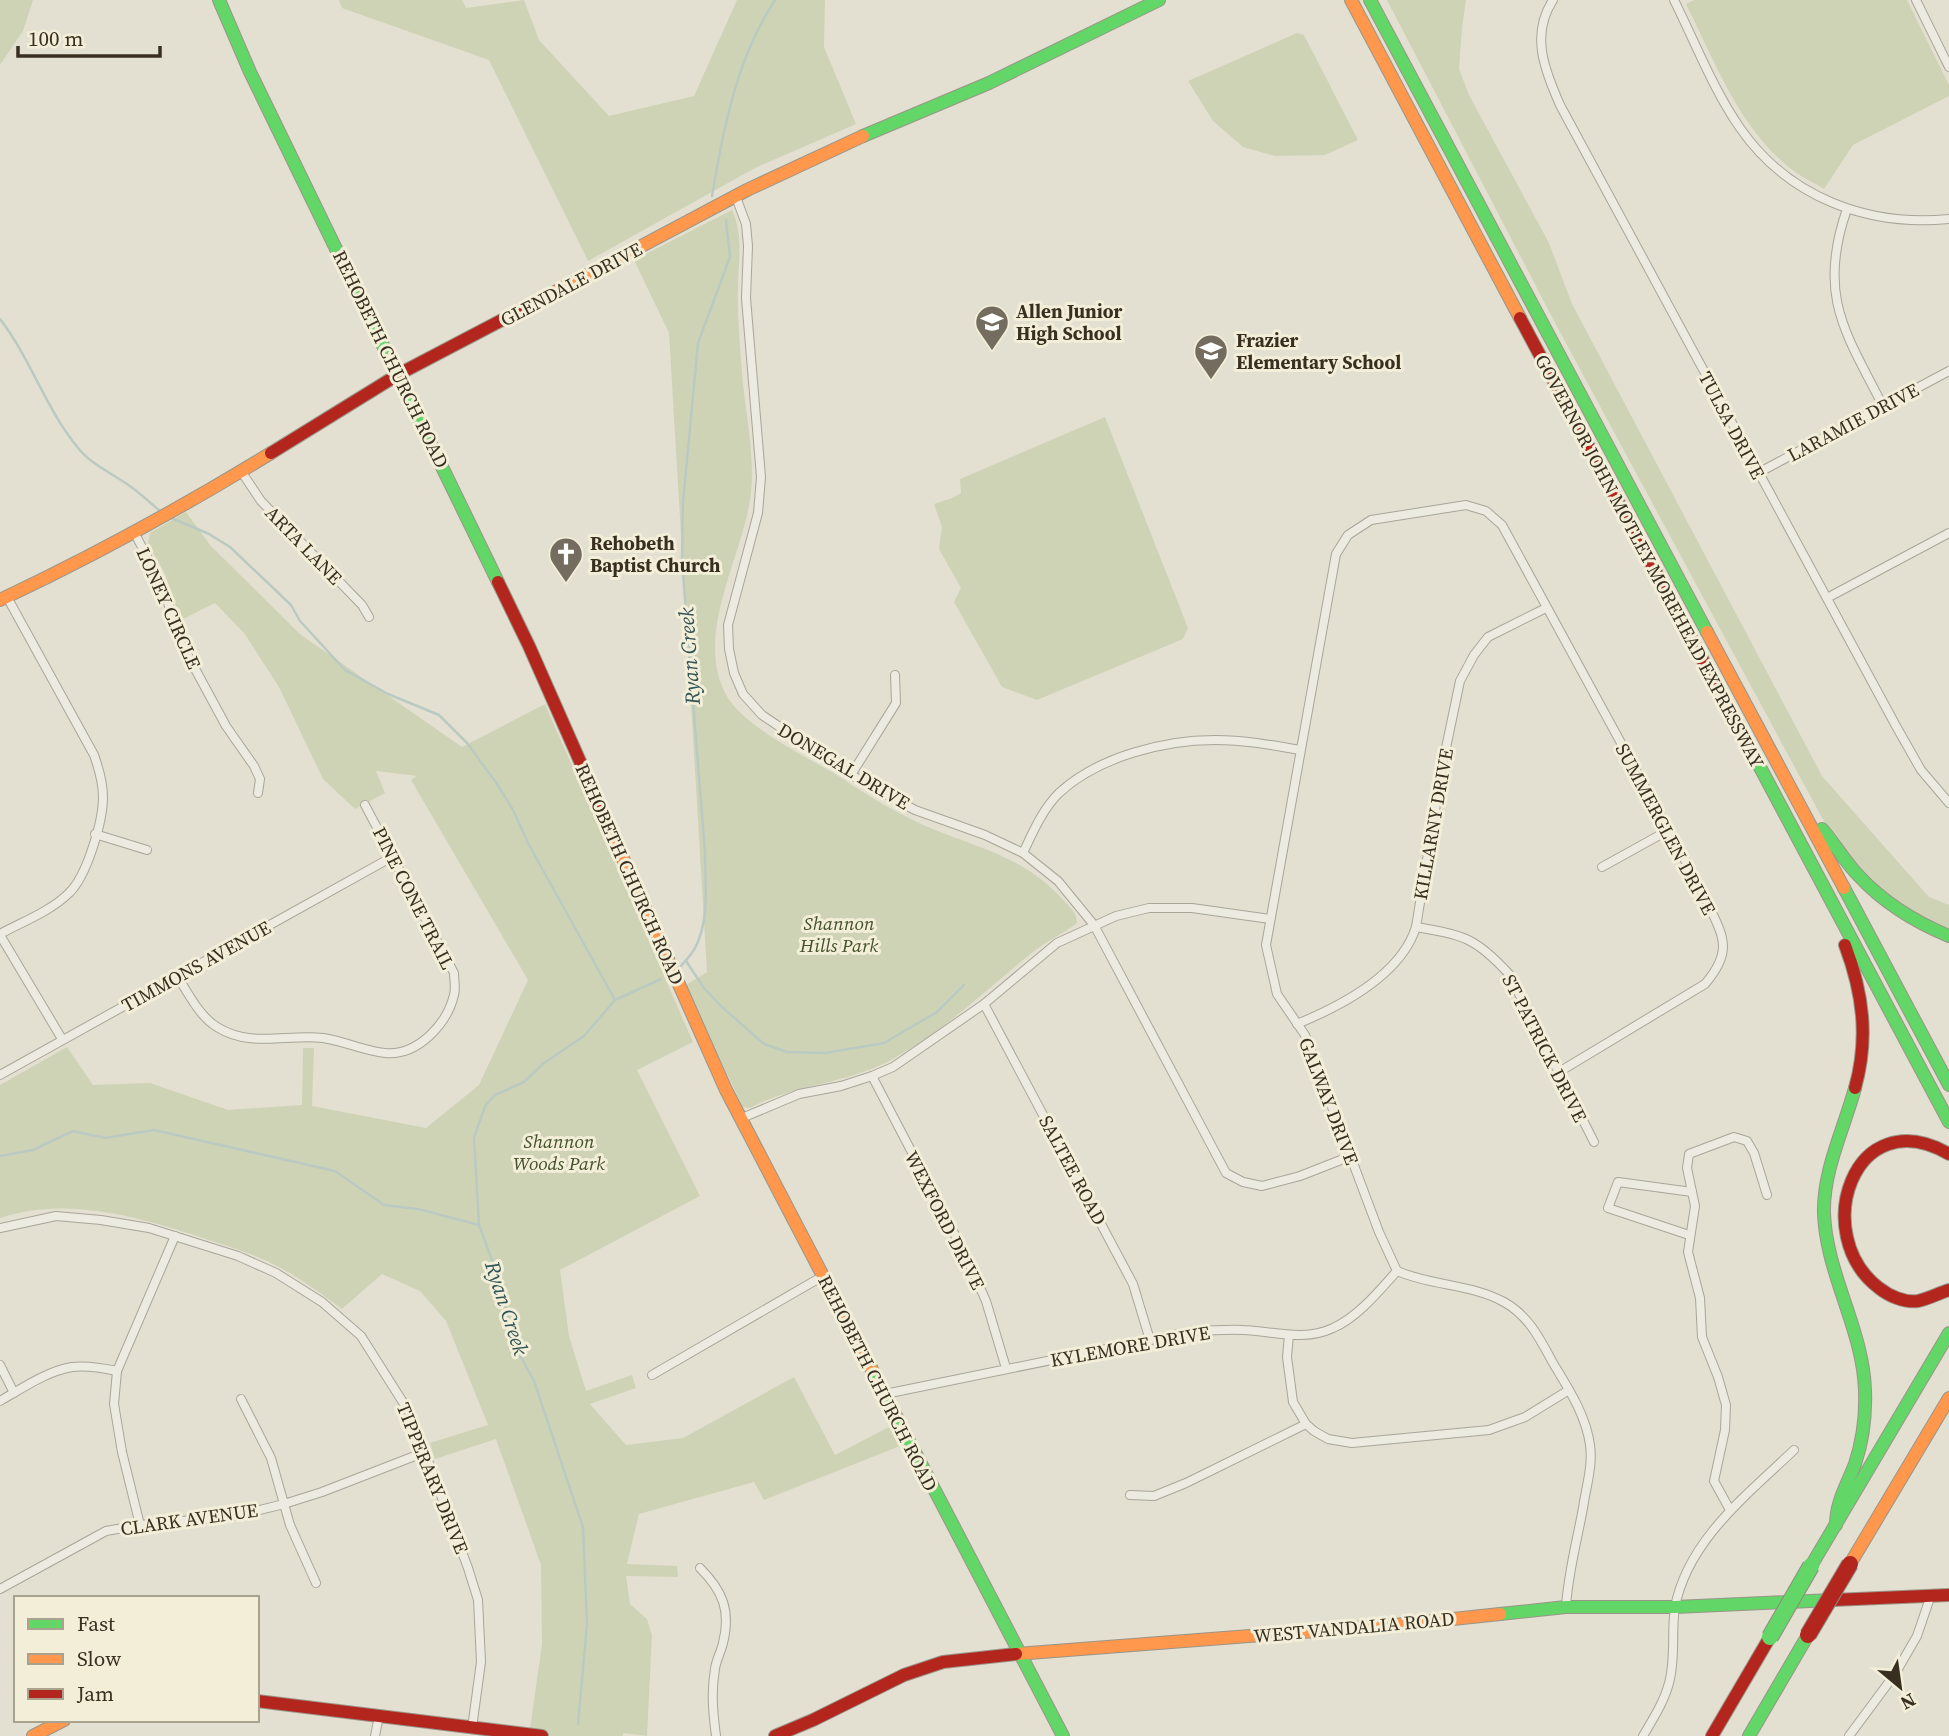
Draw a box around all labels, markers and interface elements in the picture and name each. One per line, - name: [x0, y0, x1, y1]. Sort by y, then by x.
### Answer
- scale bar: [18, 14, 159, 58]
- text: 100 m: [28, 24, 83, 53]
- street label: GLENDALE DRIVE: [496, 236, 646, 332]
- street label: REHOBETH CHURCH ROAD: [327, 246, 455, 472]
- place label: Allen Junior High School: [1016, 298, 1123, 346]
- school or university icon: Allen Junior High School: [973, 303, 1011, 352]
- place label: Frazier Elementary School: [1236, 327, 1401, 375]
- school or university icon: Frazier Elementary School: [1192, 332, 1230, 381]
- street label: GOVERNOR JOHN MOTLEY MOREHEAD EXPRESSWAY: [1529, 350, 1771, 772]
- street label: TULSA DRIVE: [1693, 366, 1771, 484]
- street label: LARAMIE DRIVE: [1783, 376, 1923, 468]
- street label: ARTA LANE: [260, 500, 348, 590]
- place label: Rehobeth Baptist Church: [590, 530, 721, 578]
- church icon: Rehobeth Baptist Church: [547, 535, 585, 584]
- street label: LONEY CIRCLE: [131, 543, 207, 673]
- water label: Ryan Creek: [671, 606, 707, 707]
- street label: DONEGAL DRIVE: [773, 716, 915, 816]
- street label: SUMMERGLEN DRIVE: [1610, 739, 1722, 919]
- street label: KILLARNY DRIVE: [1407, 746, 1459, 902]
- street label: REHOBETH CHURCH ROAD: [569, 759, 691, 989]
- street label: PINE CONE TRAIL: [367, 822, 461, 974]
- park label: Shannon Hills Park: [799, 910, 878, 958]
- street label: TIMMONS AVENUE: [117, 914, 275, 1018]
- street label: ST PATRICK DRIVE: [1496, 970, 1594, 1126]
- street label: GALWAY DRIVE: [1293, 1034, 1365, 1168]
- street label: SALTEE ROAD: [1033, 1110, 1113, 1230]
- park label: Shannon Woods Park: [513, 1128, 605, 1176]
- street label: WEXFORD DRIVE: [899, 1146, 991, 1294]
- water label: Ryan Creek: [478, 1256, 536, 1359]
- street label: REHOBETH CHURCH ROAD: [812, 1270, 944, 1496]
- street label: KYLEMORE DRIVE: [1048, 1319, 1212, 1373]
- street label: TIPPERARY DRIVE: [391, 1399, 475, 1557]
- street label: CLARK AVENUE: [119, 1496, 259, 1542]
- legend: [14, 1596, 259, 1722]
- street label: WEST VANDALIA ROAD: [1253, 1605, 1455, 1649]
- text: Fast: [77, 1609, 115, 1638]
- text: Slow: [77, 1644, 121, 1673]
- north arrow: [1865, 1652, 1935, 1722]
- text: Jam: [76, 1679, 114, 1708]
- text: N: [1896, 1687, 1921, 1717]

